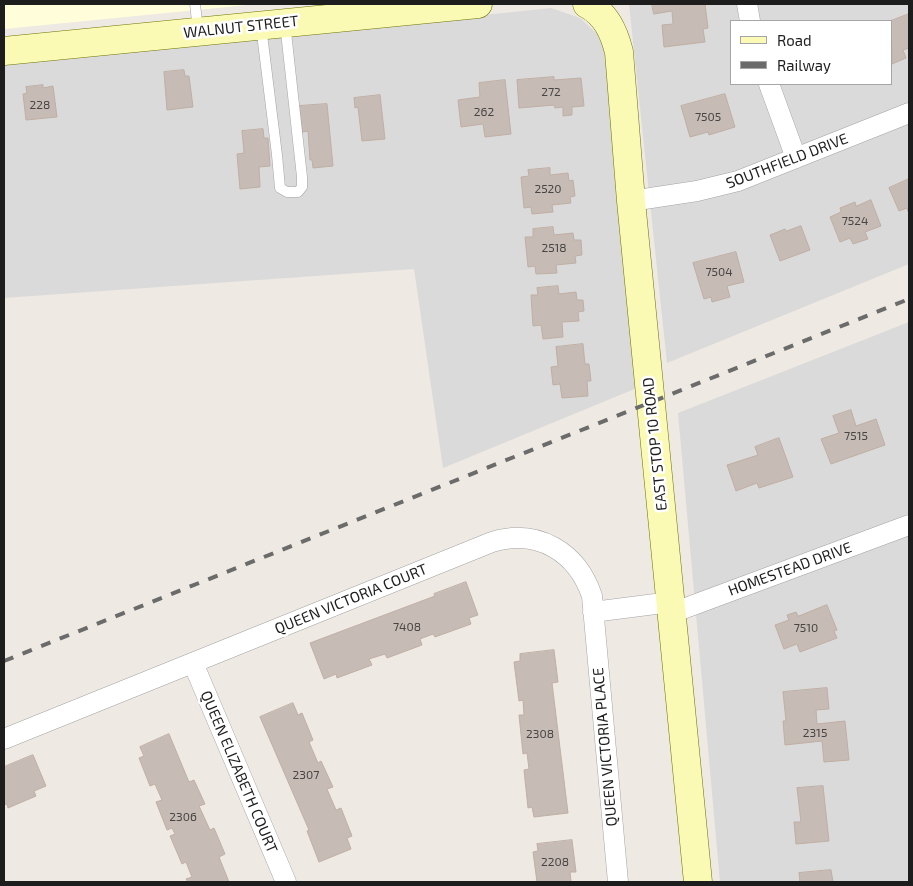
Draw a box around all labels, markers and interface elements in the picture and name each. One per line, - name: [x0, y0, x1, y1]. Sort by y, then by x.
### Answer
- street label: WALNUT STREET: [183, 12, 299, 42]
- legend: [730, 20, 893, 85]
- text: Road: [777, 31, 812, 49]
- text: Railway: [777, 56, 831, 74]
- house number: 272: [541, 85, 561, 99]
- house number: 228: [30, 98, 50, 112]
- house number: 262: [474, 105, 494, 119]
- house number: 7505: [695, 110, 721, 124]
- street label: SOUTHFIELD DRIVE: [723, 129, 851, 193]
- house number: 2520: [534, 182, 562, 196]
- house number: 7524: [842, 214, 868, 228]
- house number: 2518: [541, 241, 567, 255]
- house number: 7504: [705, 265, 733, 279]
- street label: EAST STOP 10 ROAD: [639, 376, 671, 512]
- house number: 7515: [844, 429, 868, 443]
- street label: HOMESTEAD DRIVE: [726, 538, 854, 600]
- street label: QUEEN VICTORIA COURT: [272, 560, 430, 638]
- house number: 7408: [393, 620, 421, 634]
- house number: 7510: [794, 621, 818, 635]
- street label: QUEEN VICTORIA PLACE: [589, 667, 621, 827]
- street label: QUEEN ELIZABETH COURT: [197, 688, 281, 856]
- house number: 2315: [803, 726, 827, 740]
- house number: 2308: [526, 727, 554, 741]
- house number: 2307: [293, 768, 319, 782]
- house number: 2306: [169, 810, 197, 824]
- house number: 2208: [541, 855, 569, 869]

